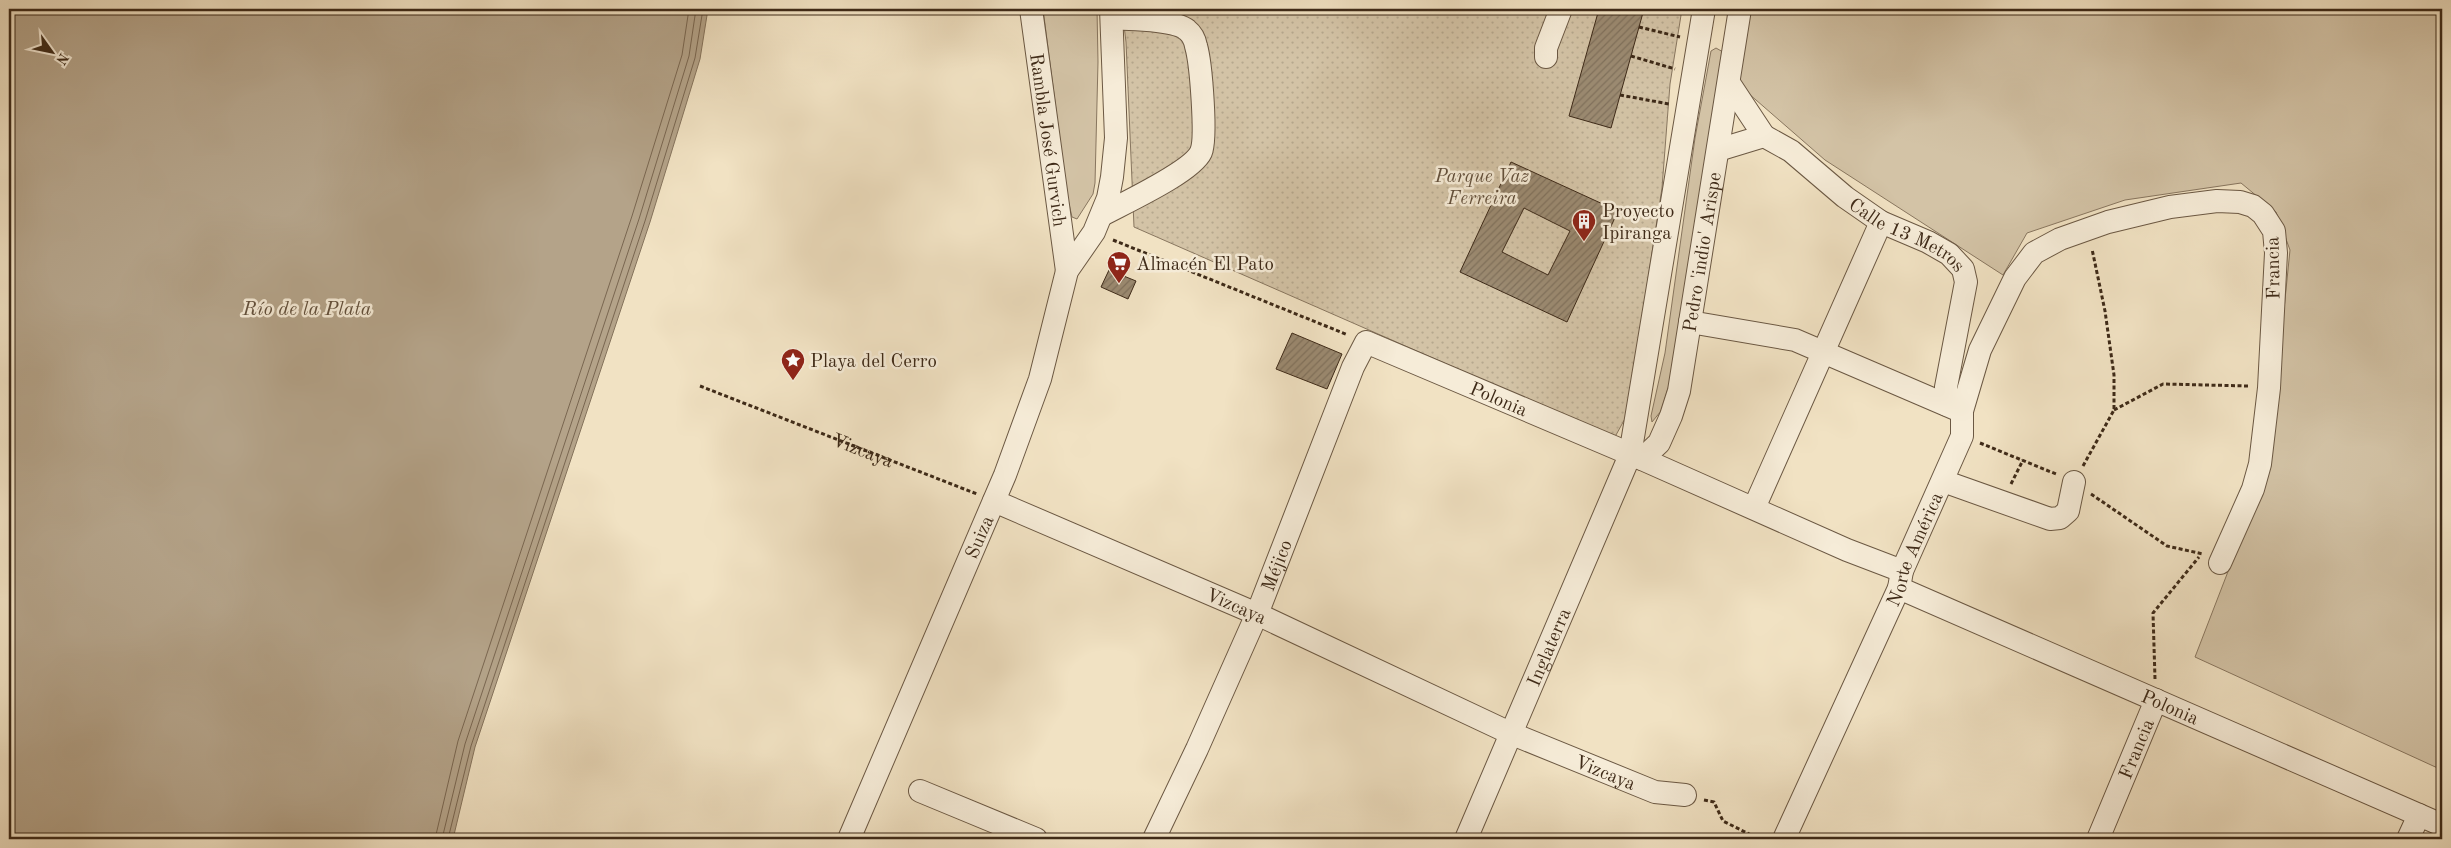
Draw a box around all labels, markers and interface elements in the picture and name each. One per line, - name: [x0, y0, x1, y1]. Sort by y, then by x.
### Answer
- north arrow: [28, 28, 78, 78]
- text: N: [53, 50, 71, 67]
- street label: Rambla José Gurvich: [1025, 52, 1068, 228]
- park label: Parque Vaz Ferreira: [1434, 168, 1529, 209]
- street label: Pedro 'indio' Arispe: [1682, 171, 1726, 334]
- street label: Calle 13 Metros: [1845, 196, 1967, 276]
- place label: Proyecto Ipiranga: [1602, 203, 1674, 244]
- building icon: Proyecto Ipiranga: [1571, 208, 1597, 242]
- street label: Francia: [2264, 236, 2285, 300]
- supermarket icon: Almacén El Pato: [1106, 250, 1132, 284]
- place label: Almacén El Pato: [1136, 256, 1274, 275]
- water label: Río de la Plata: [241, 300, 372, 320]
- place icon: Playa del Cerro: [780, 347, 806, 381]
- place label: Playa del Cerro: [810, 353, 937, 372]
- street label: Polonia: [1466, 380, 1530, 421]
- street label: Vizcaya: [829, 431, 896, 473]
- street label: Norte América: [1885, 490, 1948, 610]
- street label: Suiza: [963, 513, 999, 562]
- street label: Méjico: [1260, 538, 1297, 594]
- street label: Vizcaya: [1203, 586, 1269, 629]
- street label: Inglaterra: [1525, 605, 1576, 690]
- street label: Polonia: [2138, 688, 2201, 730]
- street label: Francia: [2117, 716, 2159, 782]
- street label: Vizcaya: [1572, 753, 1638, 795]

